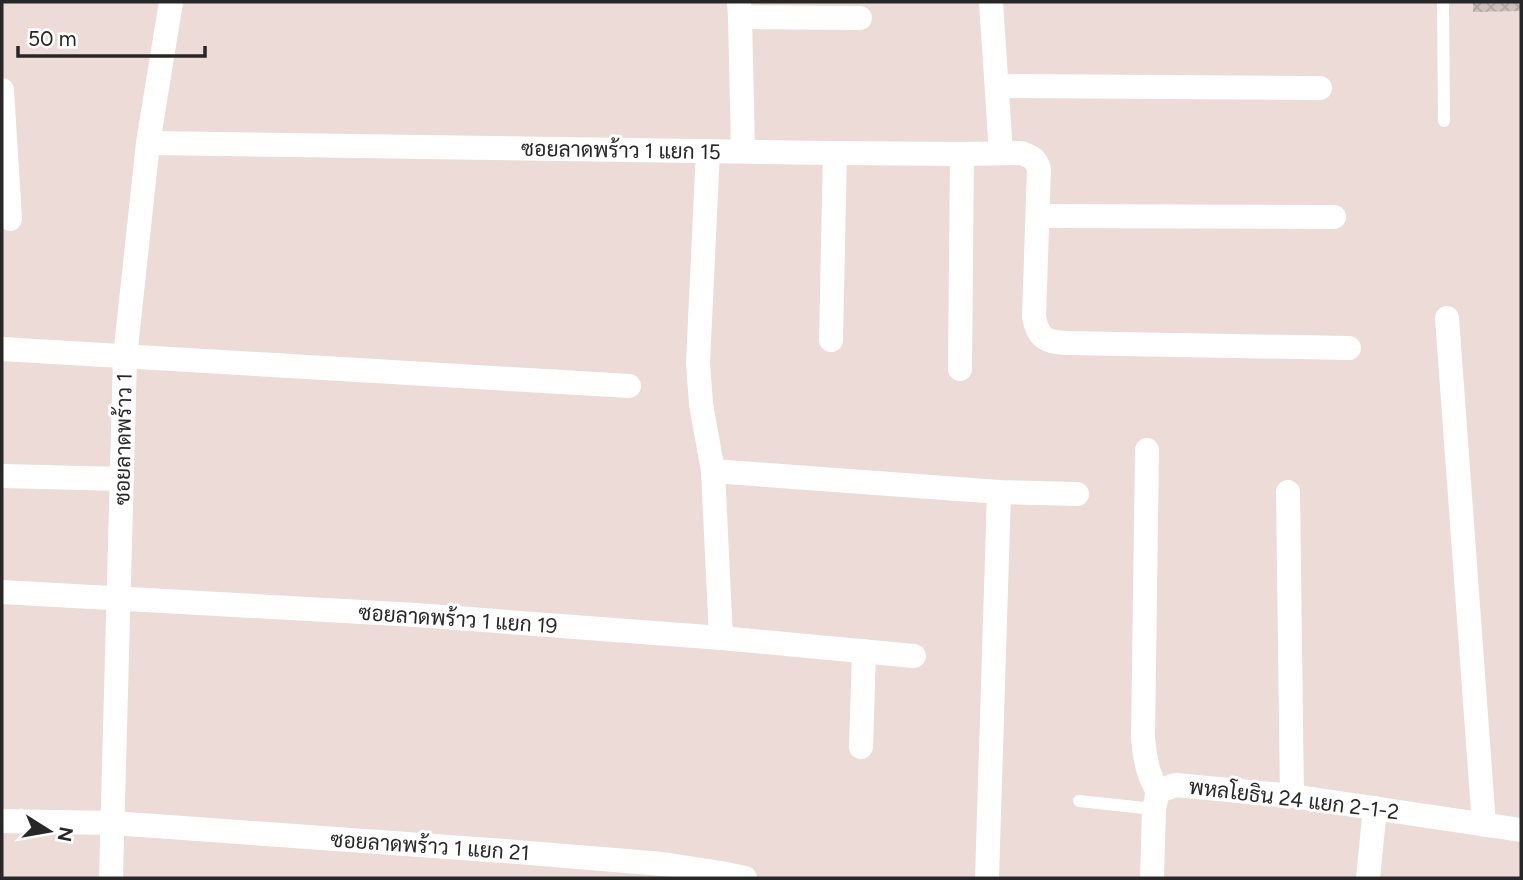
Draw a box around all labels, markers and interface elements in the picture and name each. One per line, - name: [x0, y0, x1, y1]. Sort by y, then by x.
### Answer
- scale bar: [18, 14, 205, 58]
- text: 50 m: [28, 26, 77, 51]
- street label: ซอยลาดพร้าว 1 แยก 15: [521, 136, 721, 164]
- street label: ซอยลาดพร้าว 1: [109, 373, 137, 505]
- street label: ซอยลาดพร้าว 1 แยก 19: [358, 600, 558, 638]
- street label: พหลโยธิน 24 แยก 2-1-2: [1187, 774, 1401, 824]
- north arrow: [14, 796, 84, 866]
- text: N: [53, 825, 78, 844]
- street label: ซอยลาดพร้าว 1 แยก 21: [330, 827, 530, 865]

